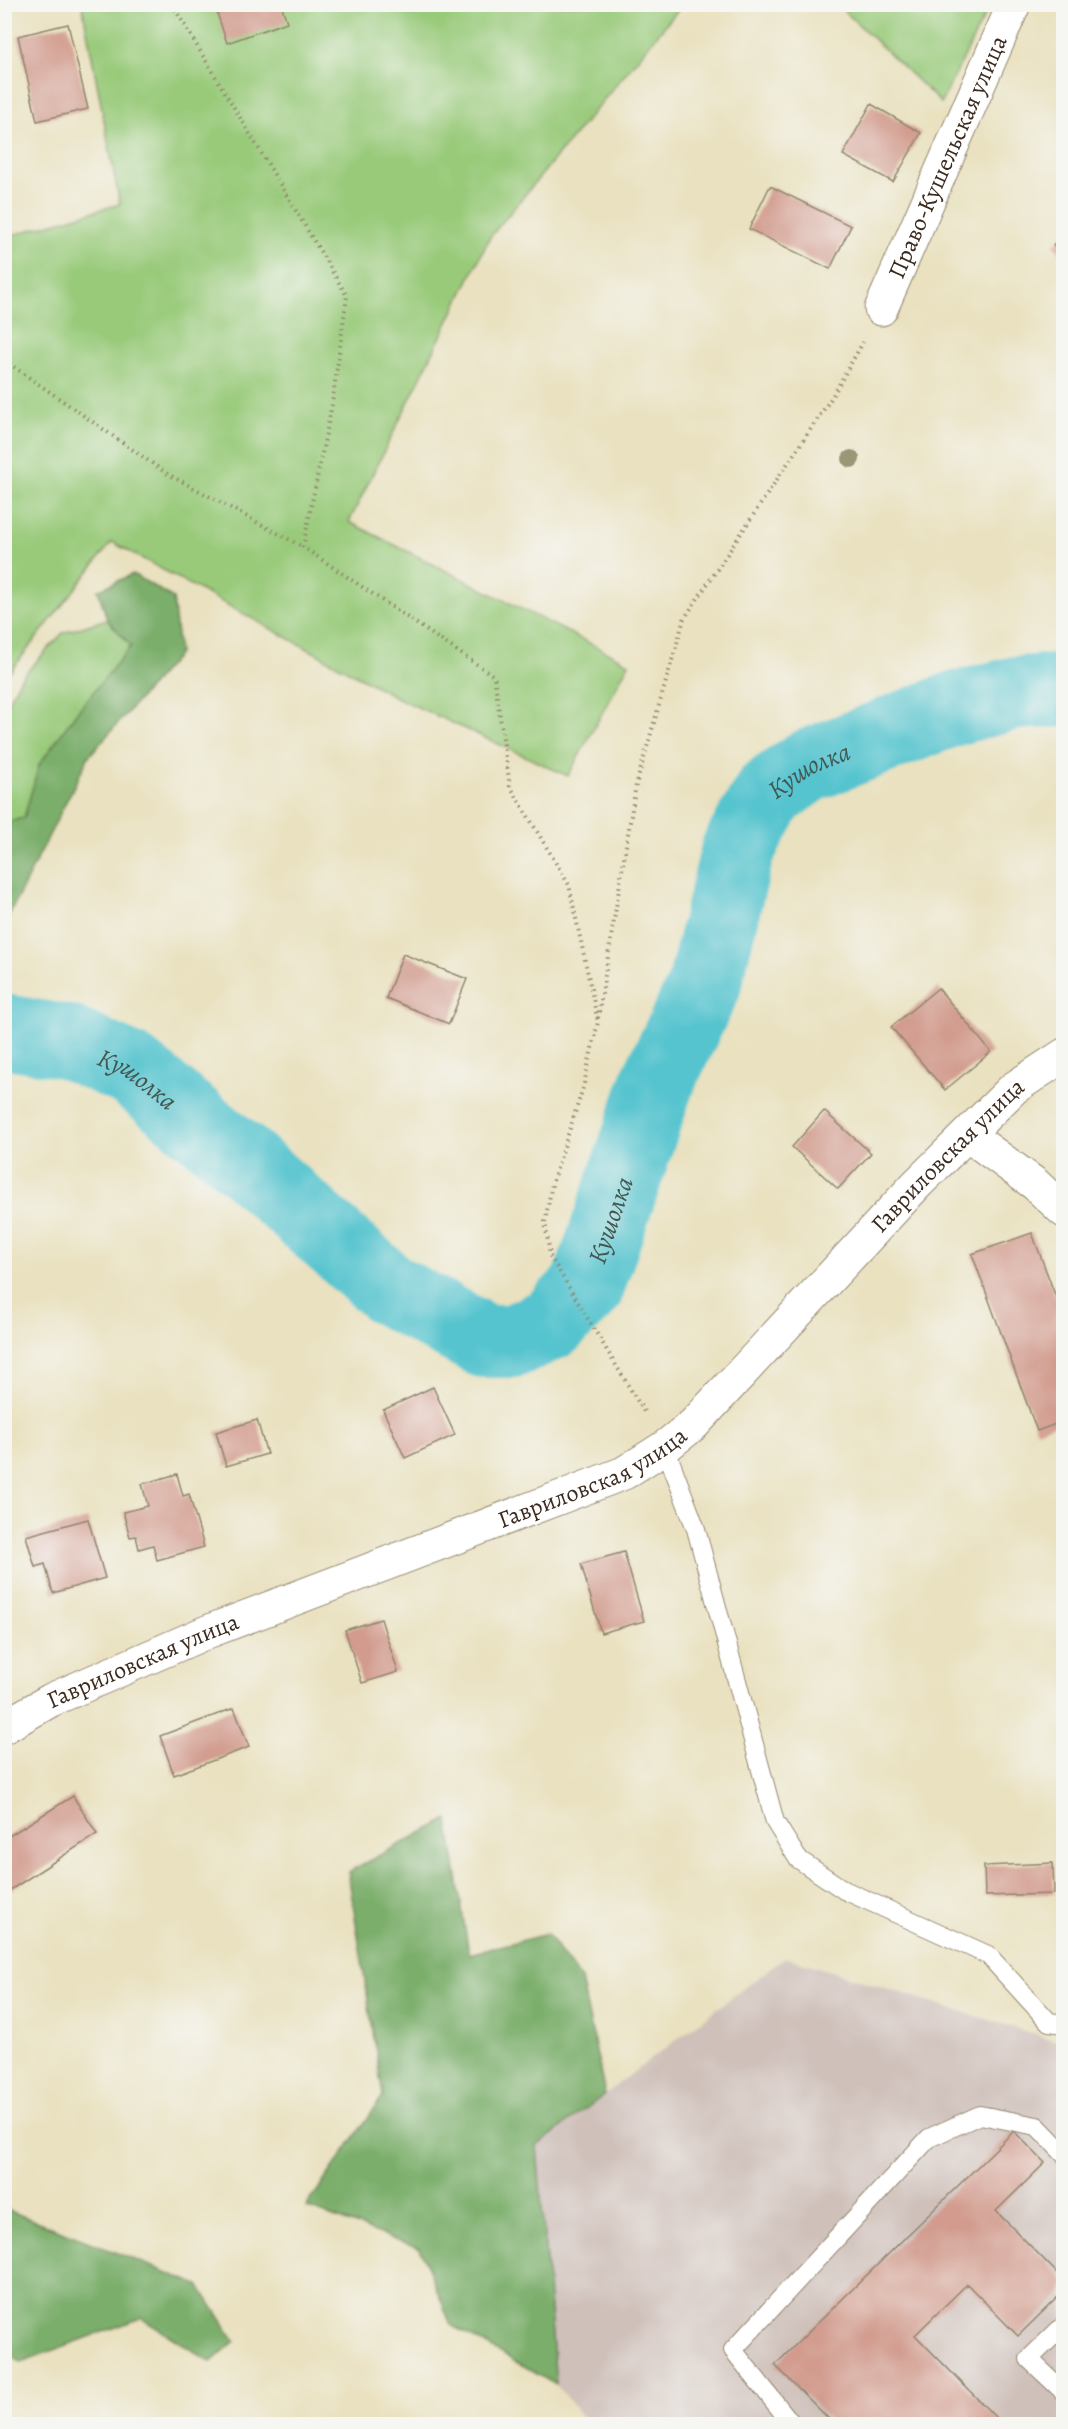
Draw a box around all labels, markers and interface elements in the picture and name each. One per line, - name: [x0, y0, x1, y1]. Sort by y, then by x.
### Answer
- street label: Право-Кушельская улица: [880, 30, 1014, 283]
- water label: Кушолка: [761, 734, 856, 807]
- water label: Кушолка: [92, 1040, 185, 1119]
- street label: Гавриловская улица: [864, 1070, 1030, 1240]
- water label: Кушолка: [580, 1172, 642, 1268]
- street label: Гавриловская улица: [493, 1420, 694, 1536]
- street label: Гавриловская улица: [42, 1605, 243, 1716]

